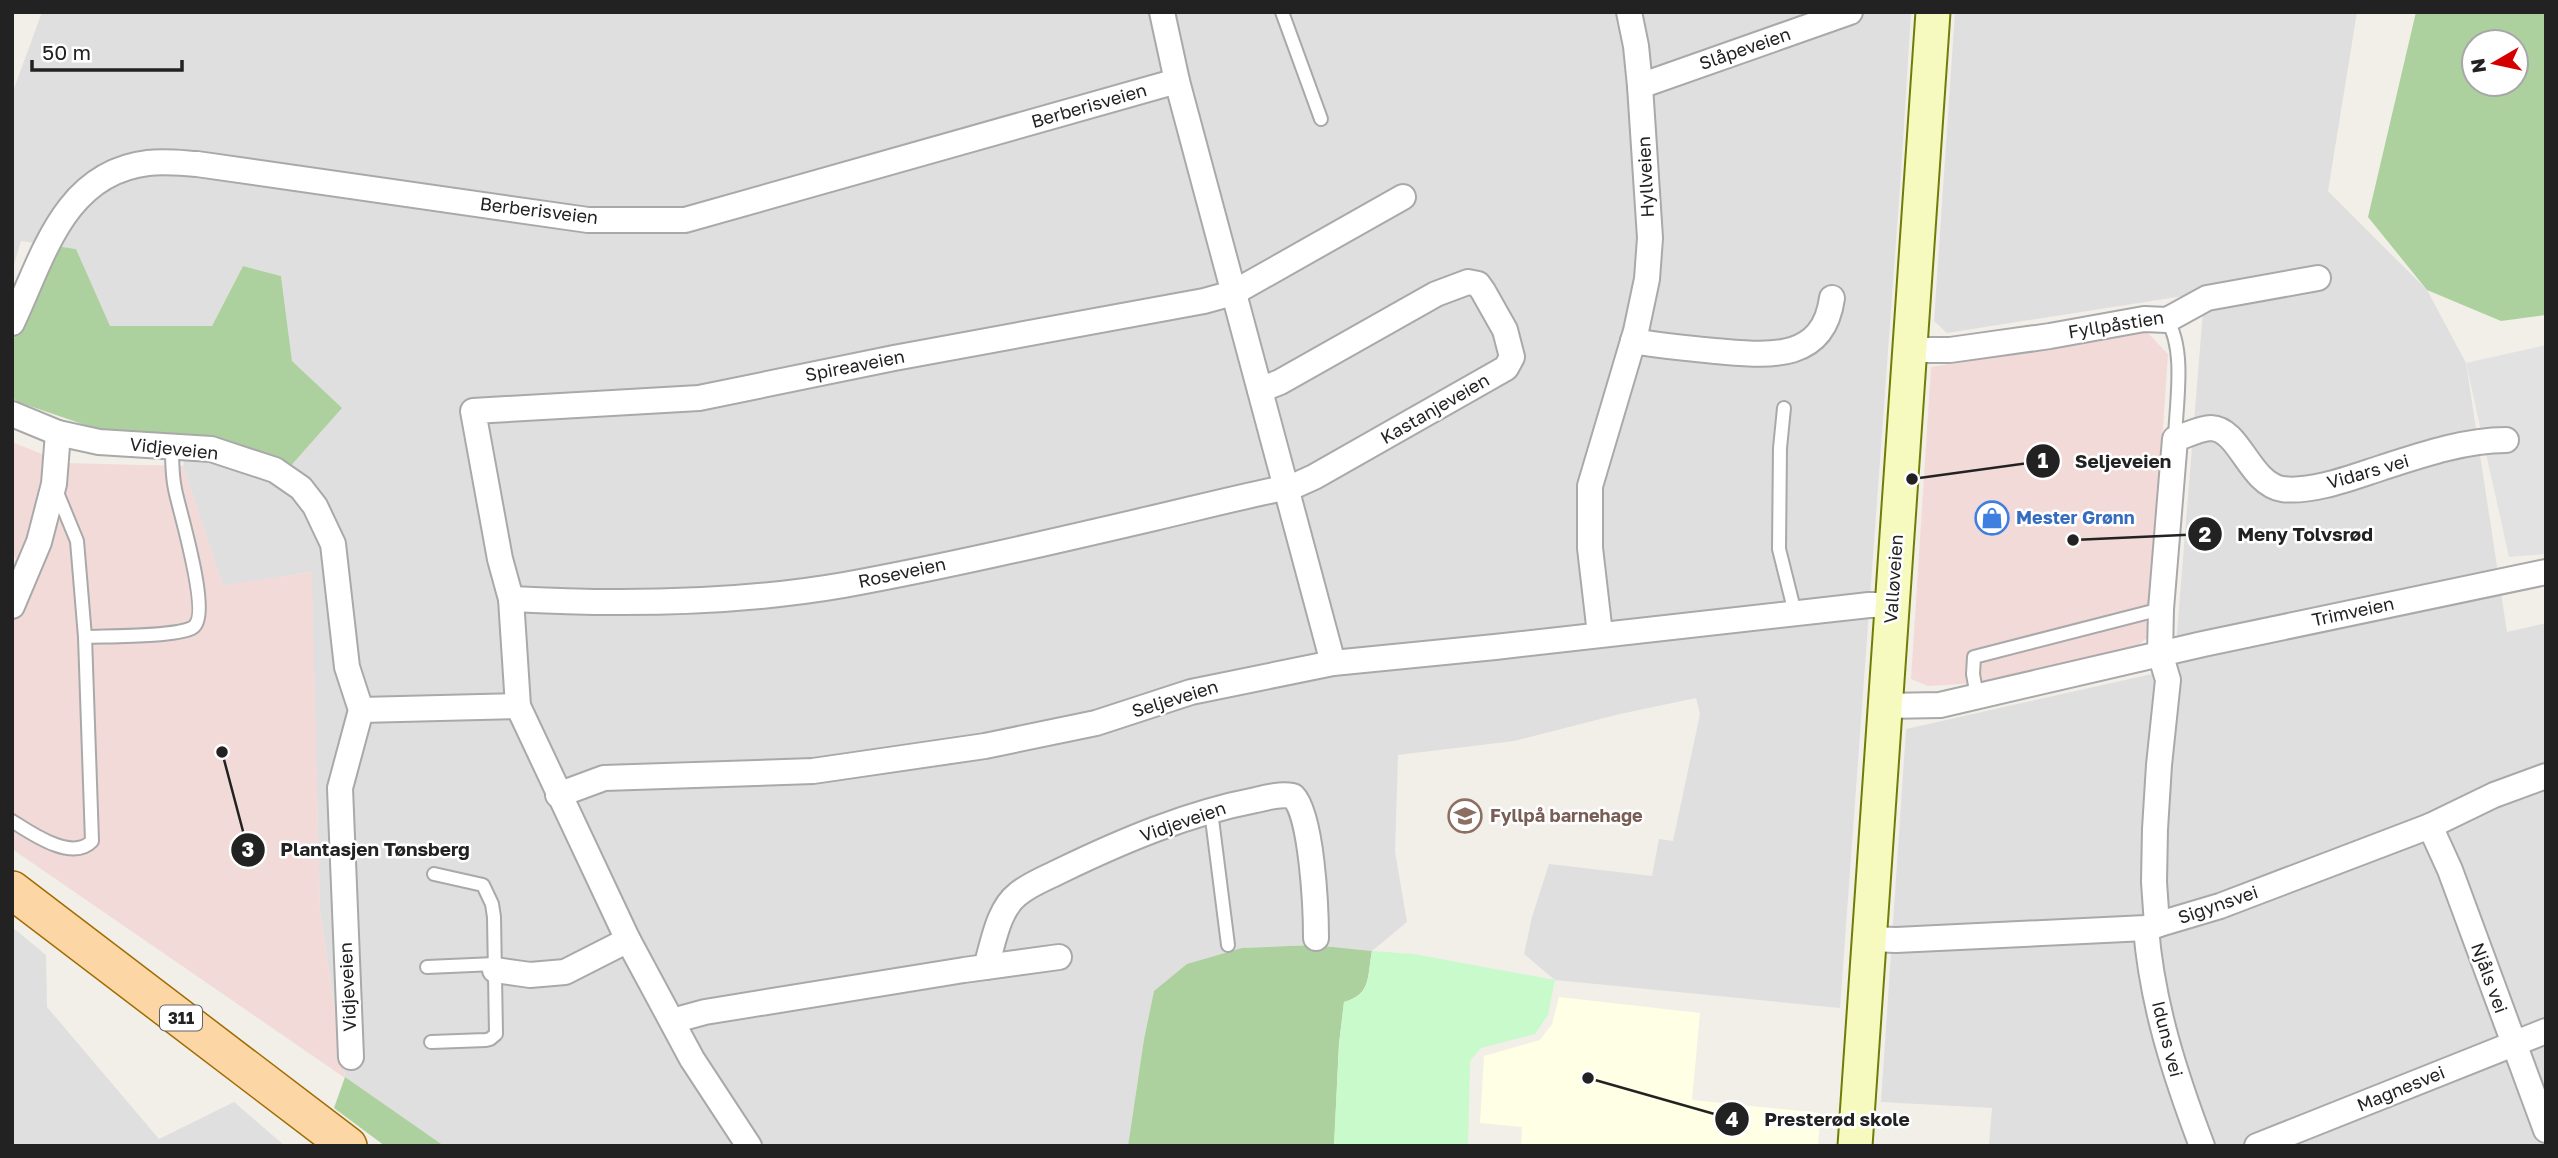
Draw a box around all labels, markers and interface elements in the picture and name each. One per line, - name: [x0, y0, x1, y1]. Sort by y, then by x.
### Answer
- street label: Slåpeveien: [1696, 22, 1793, 74]
- scale bar: [32, 28, 182, 72]
- north arrow: [2460, 28, 2530, 98]
- text: 50 m: [42, 39, 91, 65]
- text: N: [2465, 57, 2490, 75]
- street label: Berberisveien: [1029, 78, 1149, 132]
- street label: Hyllveien: [1632, 136, 1658, 218]
- street label: Berberisveien: [479, 192, 599, 228]
- street label: Fyllpåstien: [2066, 306, 2165, 342]
- street label: Spireaveien: [803, 345, 906, 385]
- street label: Kastanjeveien: [1376, 368, 1493, 448]
- street label: Vidjeveien: [129, 432, 220, 464]
- callout: Seljeveien: [2026, 441, 2185, 481]
- text: 1: [2038, 447, 2049, 473]
- text: Seljeveien: [2075, 449, 2171, 472]
- street label: Vidars vei: [2324, 449, 2411, 493]
- shop icon: Mester Grønn: [1973, 499, 2011, 537]
- place label: Mester Grønn: [2016, 506, 2135, 528]
- callout: Meny Tolvsrød: [2188, 514, 2386, 554]
- text: 2: [2199, 521, 2212, 547]
- text: Meny Tolvsrød: [2237, 522, 2373, 545]
- street label: Valløveien: [1879, 533, 1907, 624]
- street label: Roseveien: [856, 552, 948, 592]
- street label: Trimveien: [2310, 592, 2396, 630]
- street label: Seljeveien: [1129, 674, 1221, 722]
- street label: Vidjeveien: [1137, 796, 1229, 846]
- school or university icon: Fyllpå barnehage: [1446, 797, 1484, 835]
- place label: Fyllpå barnehage: [1490, 804, 1643, 826]
- callout: Plantasjen Tønsberg: [231, 830, 484, 870]
- text: 3: [242, 836, 254, 862]
- text: Plantasjen Tønsberg: [280, 837, 470, 860]
- street label: Sigynsvei: [2175, 880, 2261, 928]
- street label: Njåls vei: [2467, 939, 2513, 1016]
- street label: Vidjeveien: [334, 942, 360, 1032]
- street label: Iduns vei: [2148, 998, 2188, 1079]
- road number: 311: [160, 1006, 202, 1030]
- street label: Magnesvei: [2353, 1060, 2448, 1116]
- callout: Presterød skole: [1715, 1099, 1923, 1139]
- text: 4: [1725, 1106, 1739, 1132]
- text: Presterød skole: [1764, 1107, 1910, 1130]

